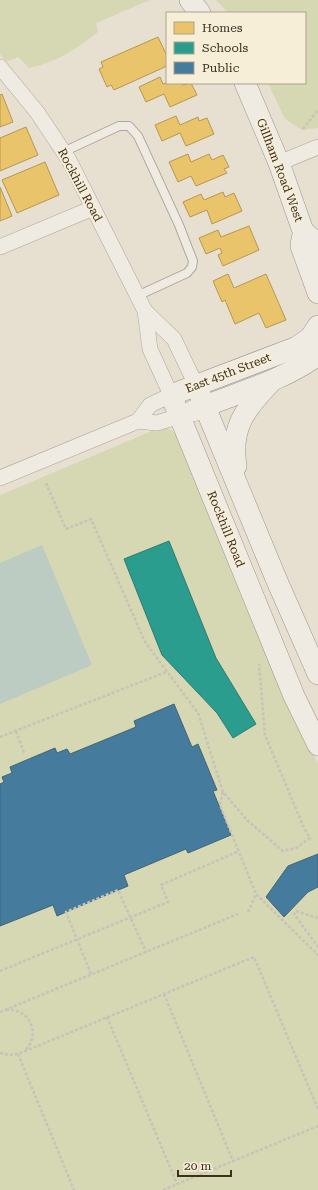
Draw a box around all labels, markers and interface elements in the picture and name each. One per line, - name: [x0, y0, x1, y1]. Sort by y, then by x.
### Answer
- legend: [166, 12, 306, 84]
- text: Homes: [202, 21, 243, 35]
- text: Schools: [202, 41, 249, 55]
- text: Public: [202, 61, 240, 75]
- street label: Gillham Road West: [254, 116, 306, 224]
- street label: Rockhill Road: [55, 146, 105, 224]
- street label: East 45th Street: [183, 350, 273, 396]
- street label: Rockhill Road: [204, 489, 248, 569]
- scale bar: [178, 1152, 231, 1178]
- text: 20 m: [184, 1159, 211, 1173]

